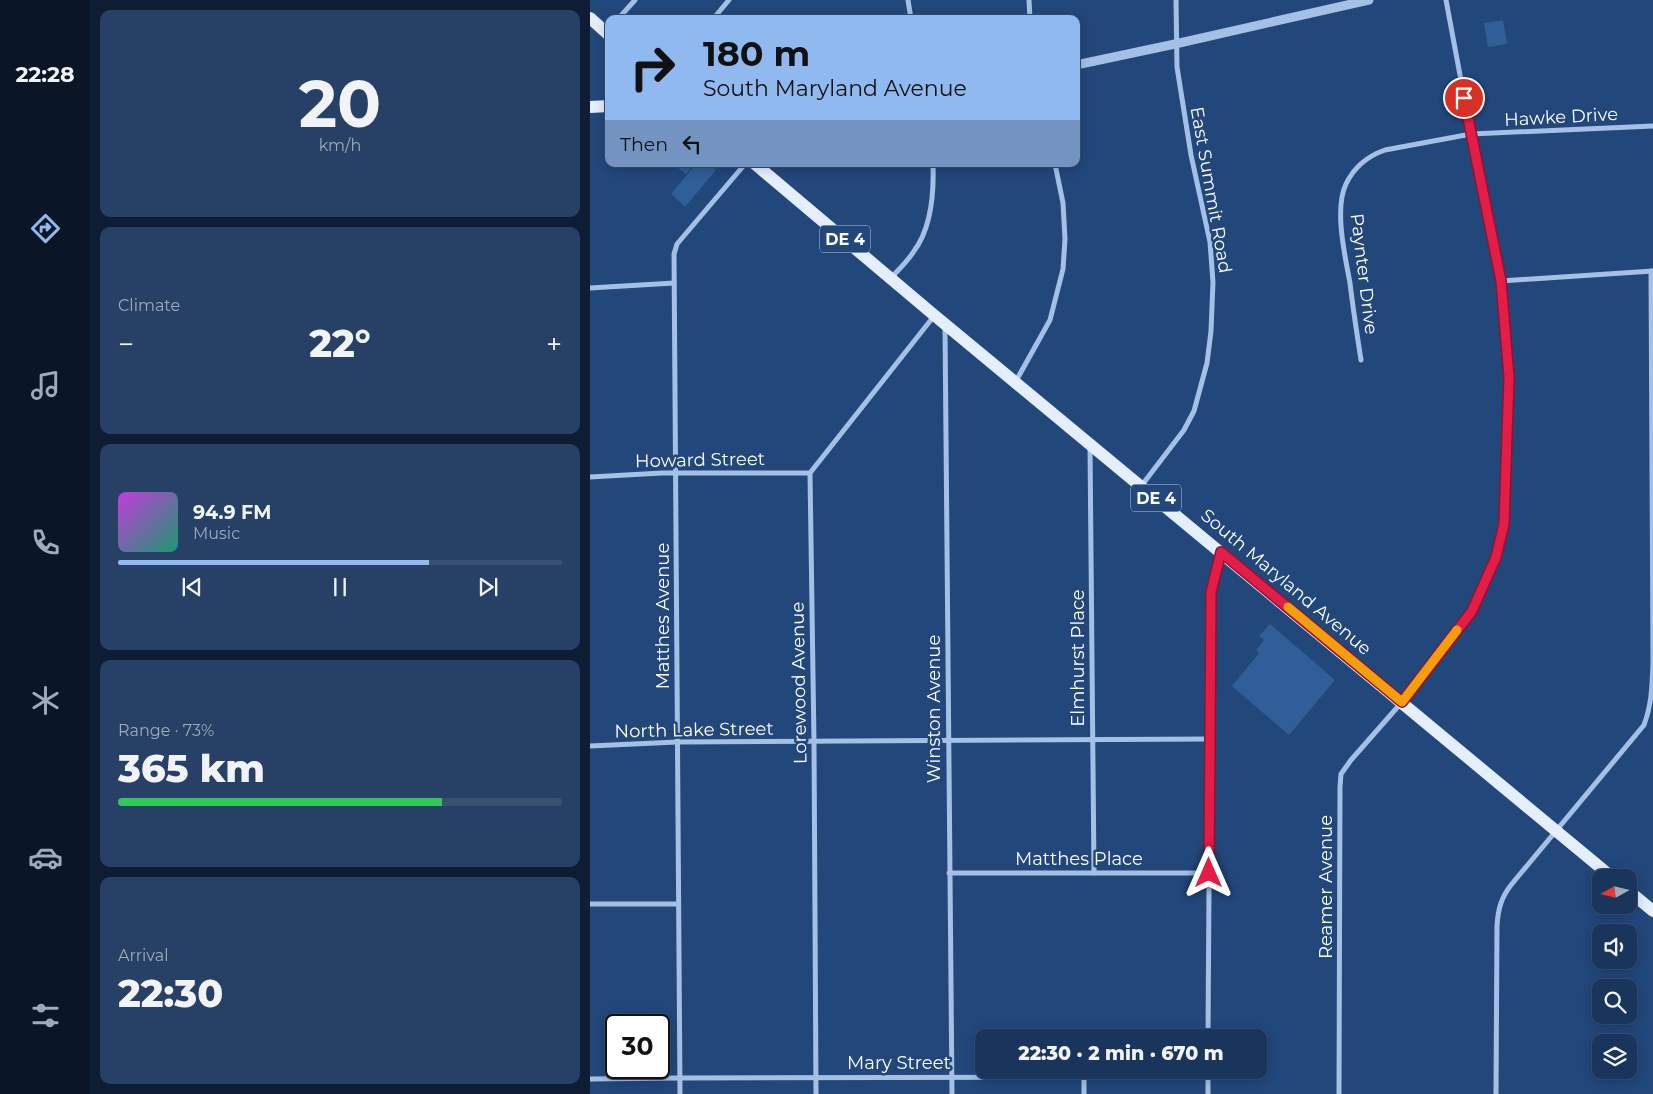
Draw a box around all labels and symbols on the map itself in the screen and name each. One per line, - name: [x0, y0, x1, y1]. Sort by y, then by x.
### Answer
- pin: [1443, 77, 1485, 119]
- street label: Hawke Drive: [1503, 103, 1619, 131]
- street label: East Summit Road: [1186, 105, 1236, 275]
- street label: Paynter Drive: [1346, 212, 1382, 336]
- road number: DE 4: [820, 225, 870, 252]
- street label: Howard Street: [635, 448, 765, 472]
- road number: DE 4: [1131, 484, 1181, 512]
- street label: South Maryland Avenue: [1196, 504, 1376, 660]
- street label: Matthes Avenue: [652, 543, 674, 689]
- street label: Elmhurst Place: [1067, 589, 1089, 727]
- street label: Lorewood Avenue: [787, 601, 811, 764]
- street label: Winston Avenue: [923, 635, 945, 783]
- street label: North Lake Street: [614, 718, 774, 742]
- street label: Reamer Avenue: [1315, 815, 1337, 959]
- position arrow: [1182, 846, 1234, 898]
- street label: Matthes Place: [1015, 848, 1143, 870]
- north arrow: [1592, 869, 1638, 914]
- speed limit sign: 30: [605, 1014, 670, 1079]
- street label: Mary Street: [847, 1052, 951, 1074]

